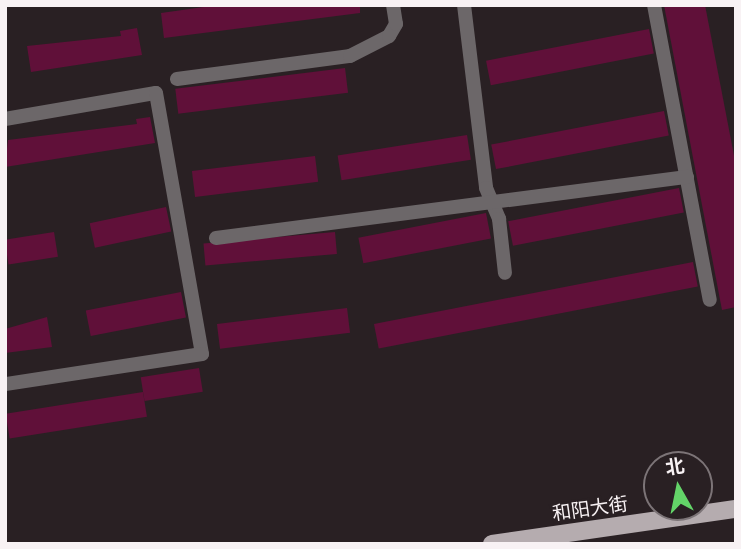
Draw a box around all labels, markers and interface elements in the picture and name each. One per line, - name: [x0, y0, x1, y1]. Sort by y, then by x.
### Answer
- north arrow: [643, 451, 713, 521]
- text: 北: [664, 454, 686, 480]
- street label: 和阳大街: [551, 492, 629, 526]

